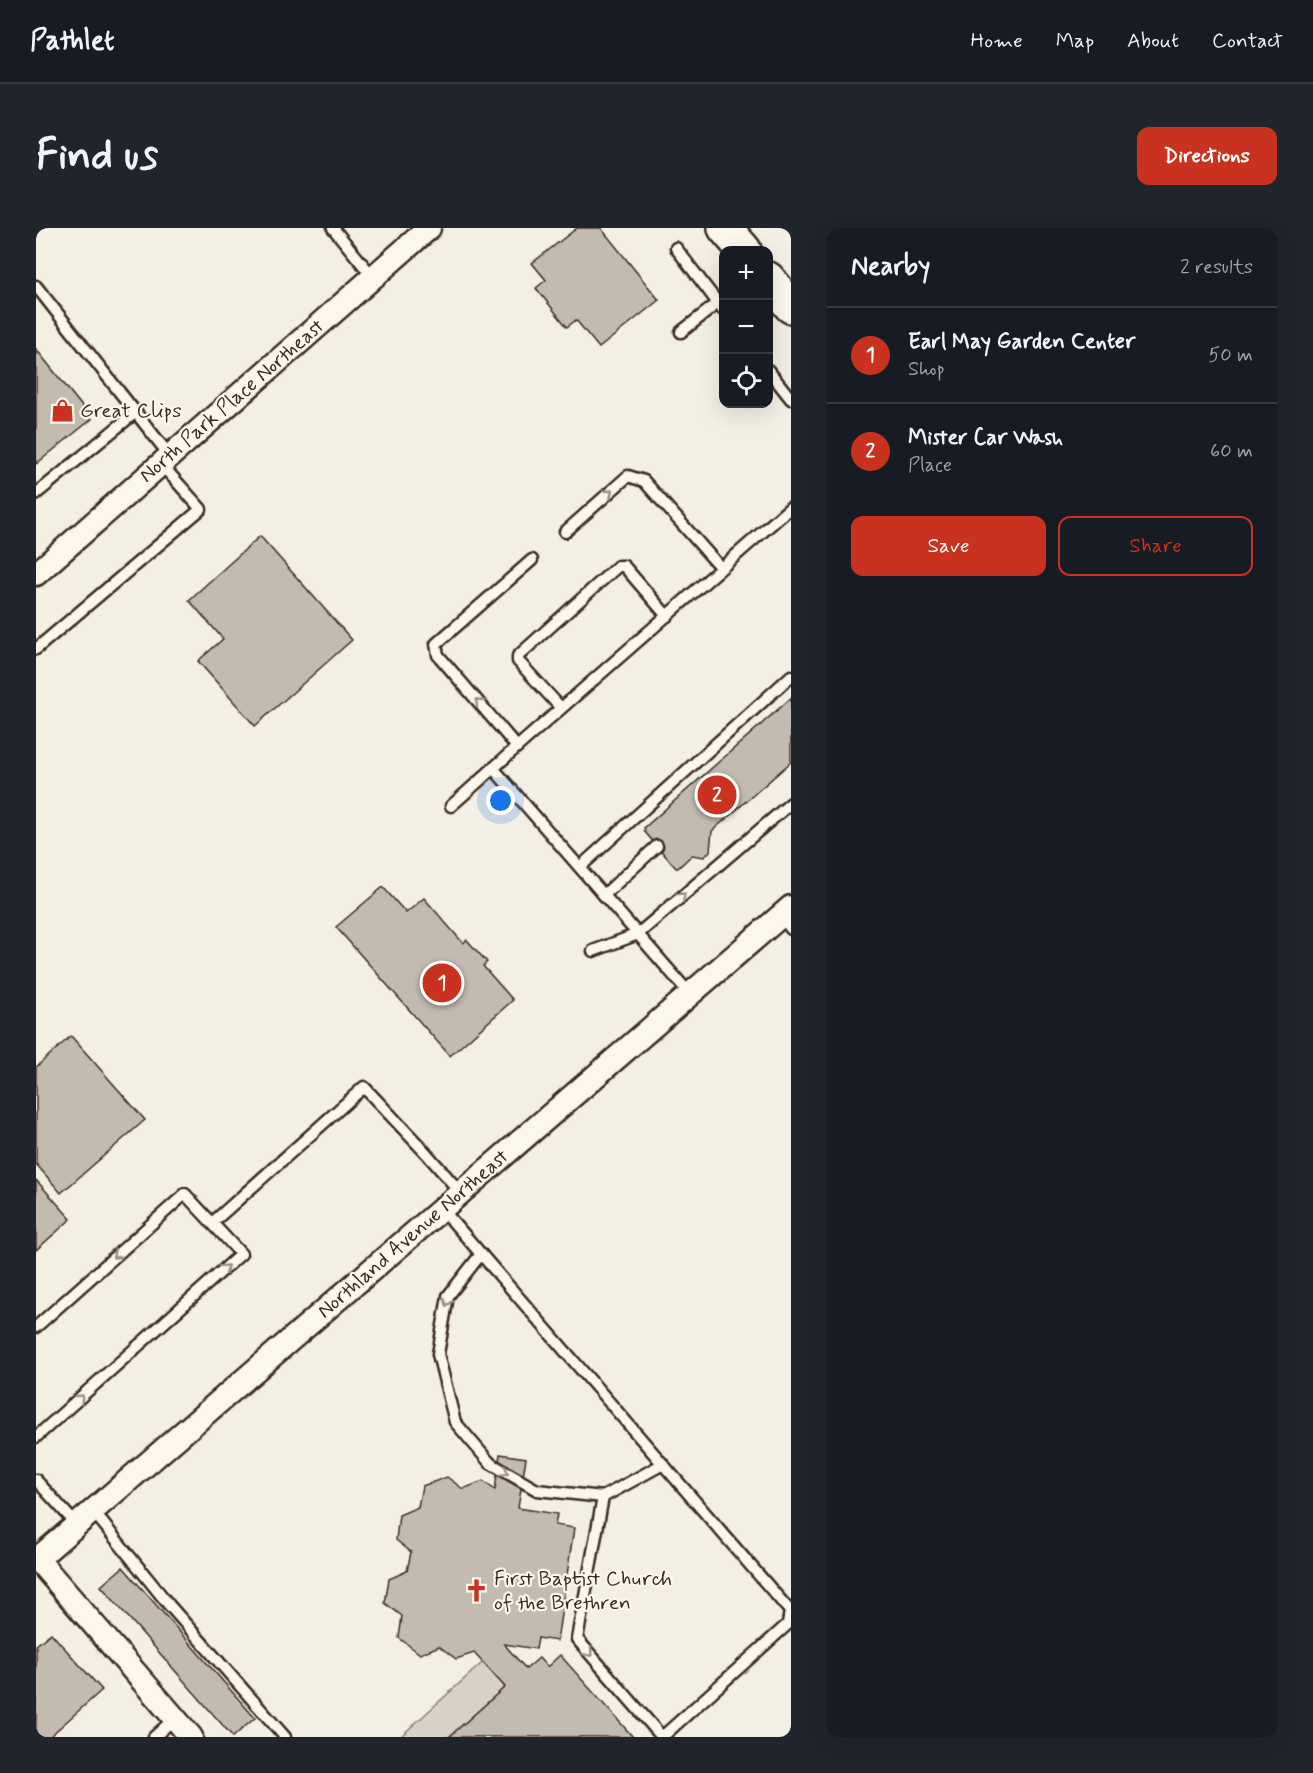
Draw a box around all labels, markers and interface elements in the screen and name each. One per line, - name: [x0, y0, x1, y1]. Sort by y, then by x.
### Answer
- text: Pathlet: [30, 23, 114, 60]
- text: Home: [971, 27, 1023, 55]
- text: Map: [1056, 27, 1094, 55]
- text: About: [1127, 27, 1179, 55]
- text: Contact: [1212, 27, 1283, 55]
- button: Directions: [1137, 127, 1277, 185]
- text: Find us: [36, 129, 158, 184]
- map controls: [719, 246, 773, 408]
- button: +: [719, 246, 773, 300]
- text: Nearby: [851, 250, 930, 284]
- text: 2 results: [1180, 254, 1253, 281]
- button: −: [719, 300, 773, 354]
- street label: North Park Place Northeast: [133, 312, 331, 489]
- text: Earl May Garden Center: [908, 328, 1135, 356]
- text: 1: [866, 342, 875, 369]
- text: 50 m: [1208, 342, 1253, 369]
- button: locate: [719, 354, 773, 408]
- text: Shop: [908, 356, 945, 383]
- place label: Great Clips: [80, 397, 182, 425]
- shop icon: Great Clips: [49, 398, 75, 424]
- text: Mister Car Wash: [908, 424, 1063, 452]
- text: 2: [866, 438, 875, 465]
- text: 60 m: [1210, 438, 1253, 465]
- text: Place: [908, 452, 952, 479]
- one-way arrow: [602, 489, 613, 500]
- button: Save: [851, 516, 1046, 576]
- button: Share: [1058, 516, 1253, 576]
- one-way arrow: [475, 698, 486, 709]
- pin: 2: [698, 772, 736, 818]
- your location: [486, 786, 515, 815]
- one-way arrow: [675, 892, 686, 903]
- pin: 1: [422, 960, 462, 1005]
- street label: Northland Avenue Northeast: [311, 1143, 515, 1325]
- one-way arrow: [113, 1248, 123, 1259]
- one-way arrow: [219, 1264, 229, 1275]
- one-way arrow: [443, 1296, 456, 1306]
- one-way arrow: [73, 1394, 84, 1405]
- one-way arrow: [499, 1464, 509, 1476]
- place label: First Baptist Church of the Brethren: [494, 1565, 672, 1617]
- church icon: First Baptist Church of the Brethren: [463, 1578, 489, 1604]
- one-way arrow: [582, 1647, 593, 1658]

